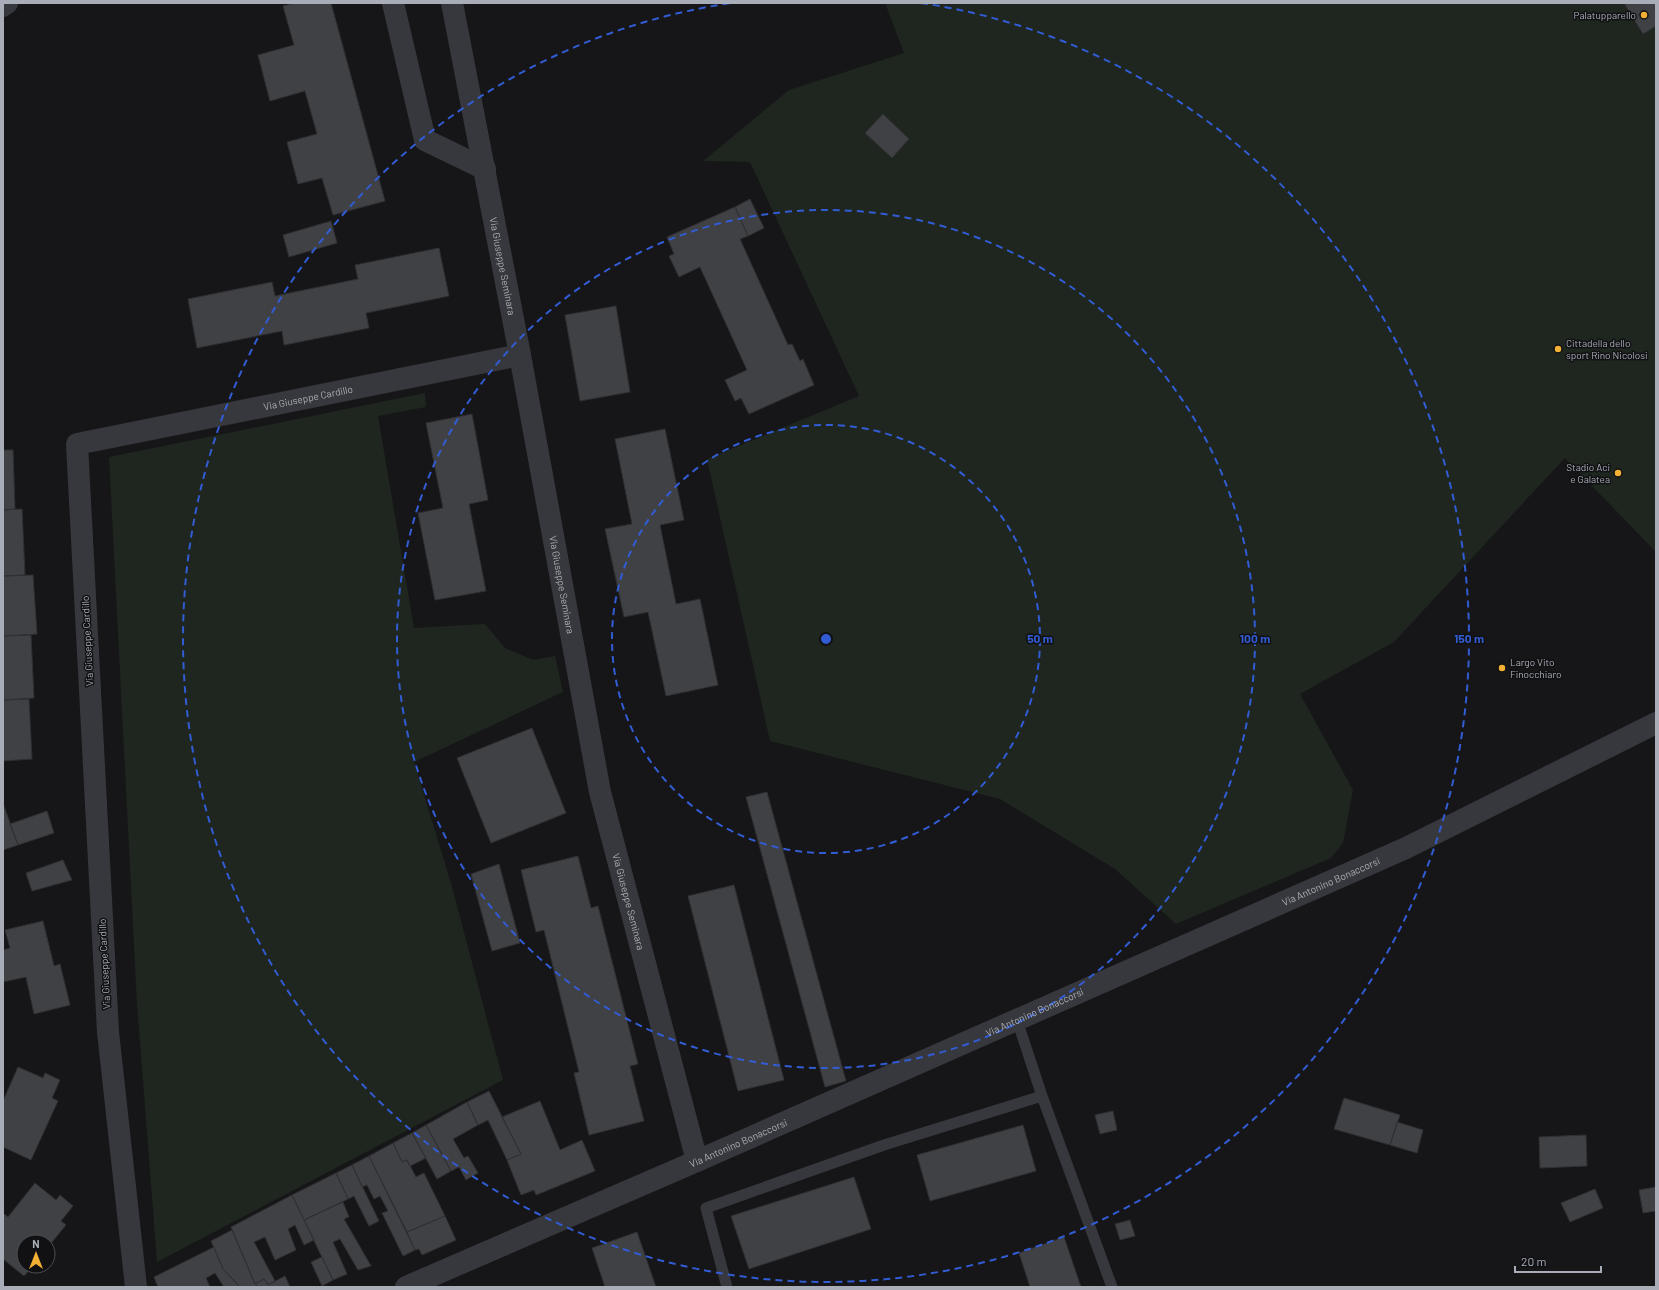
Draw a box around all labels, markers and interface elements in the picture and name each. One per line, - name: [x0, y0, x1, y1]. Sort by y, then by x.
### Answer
- place label: Palatupparello: [1574, 9, 1636, 21]
- marker: Palatupparello: [1639, 10, 1649, 20]
- street label: Via Giuseppe Seminara: [488, 216, 518, 316]
- place label: Cittadella dello sport Rino Nicolosi: [1566, 337, 1648, 361]
- marker: Cittadella dello sport Rino Nicolosi: [1553, 344, 1563, 354]
- street label: Via Giuseppe Cardillo: [262, 383, 354, 412]
- place label: Stadio Aci e Galatea: [1566, 461, 1610, 485]
- marker: Stadio Aci e Galatea: [1613, 468, 1623, 478]
- street label: Via Giuseppe Seminara: [547, 535, 577, 635]
- street label: Via Giuseppe Cardillo: [79, 595, 95, 687]
- text: 50 m: [1027, 631, 1053, 645]
- text: 100 m: [1240, 631, 1270, 645]
- text: 150 m: [1454, 631, 1484, 645]
- centre of rings: [819, 632, 833, 646]
- place label: Largo Vito Finocchiaro: [1510, 656, 1561, 680]
- marker: Largo Vito Finocchiaro: [1497, 663, 1507, 673]
- street label: Via Giuseppe Seminara: [610, 852, 647, 951]
- street label: Via Antonino Bonaccorsi: [1280, 854, 1382, 908]
- street label: Via Giuseppe Cardillo: [96, 918, 112, 1010]
- street label: Via Antonino Bonaccorsi: [984, 985, 1085, 1039]
- street label: Via Antonino Bonaccorsi: [687, 1116, 789, 1170]
- north arrow: [16, 1234, 56, 1274]
- text: N: [32, 1237, 40, 1250]
- scale bar: [1515, 1248, 1601, 1274]
- text: 20 m: [1521, 1254, 1547, 1268]

